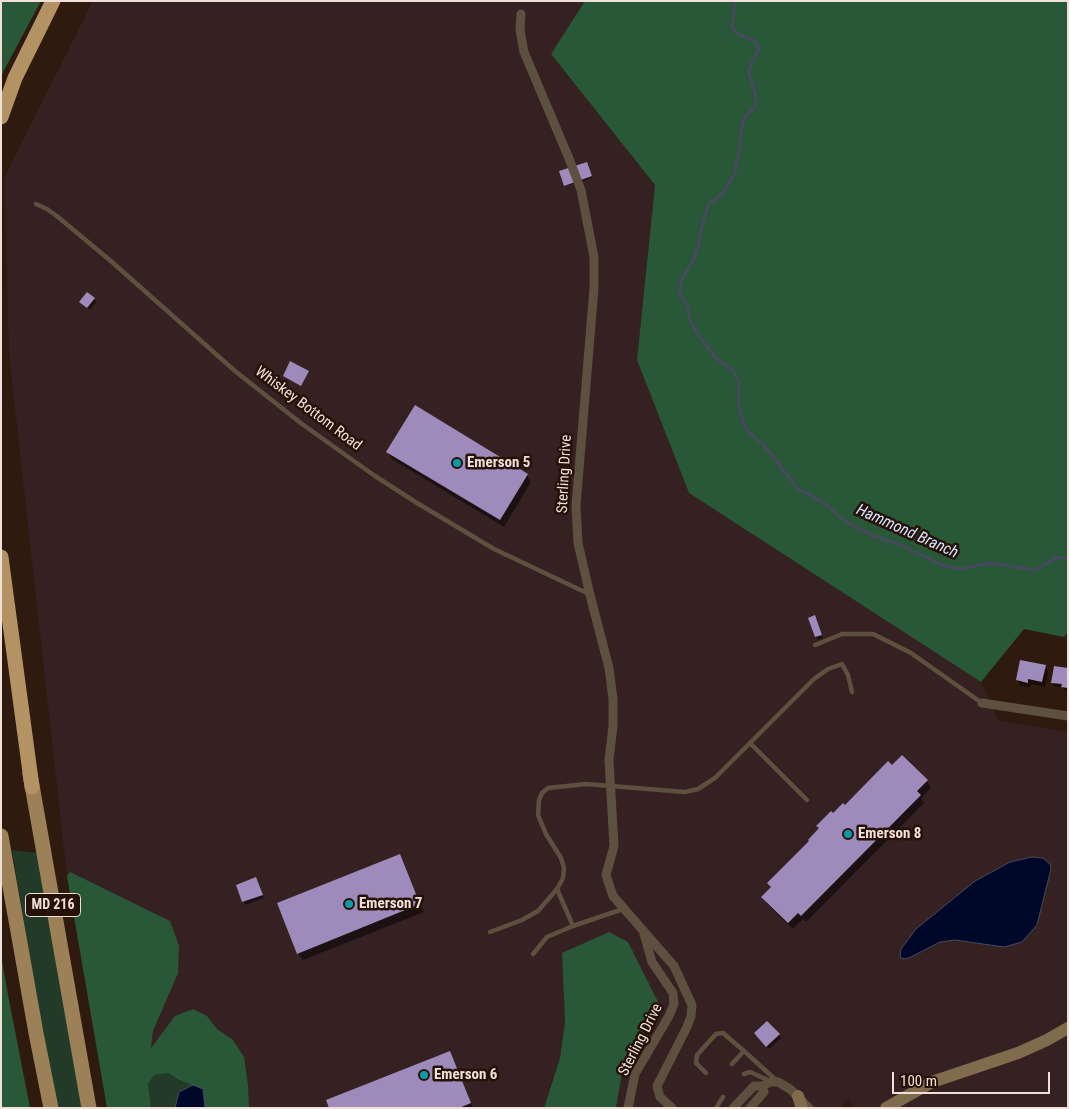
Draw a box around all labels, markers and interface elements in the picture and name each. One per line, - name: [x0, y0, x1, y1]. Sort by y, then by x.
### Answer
- street label: Whiskey Bottom Road: [251, 363, 365, 455]
- street label: Sterling Drive: [554, 434, 576, 514]
- place label: Emerson 5: [467, 454, 530, 472]
- marker: Emerson 5: [451, 457, 463, 469]
- water label: Hammond Branch: [853, 501, 961, 563]
- place label: Emerson 8: [858, 825, 921, 843]
- marker: Emerson 8: [842, 828, 854, 840]
- road number: MD 216: [26, 894, 80, 916]
- place label: Emerson 7: [359, 895, 422, 913]
- marker: Emerson 7: [343, 898, 355, 910]
- street label: Sterling Drive: [615, 1001, 667, 1079]
- scale bar: [894, 1062, 1052, 1094]
- place label: Emerson 6: [434, 1066, 497, 1084]
- marker: Emerson 6: [418, 1069, 430, 1081]
- text: 100 m: [900, 1072, 937, 1090]

